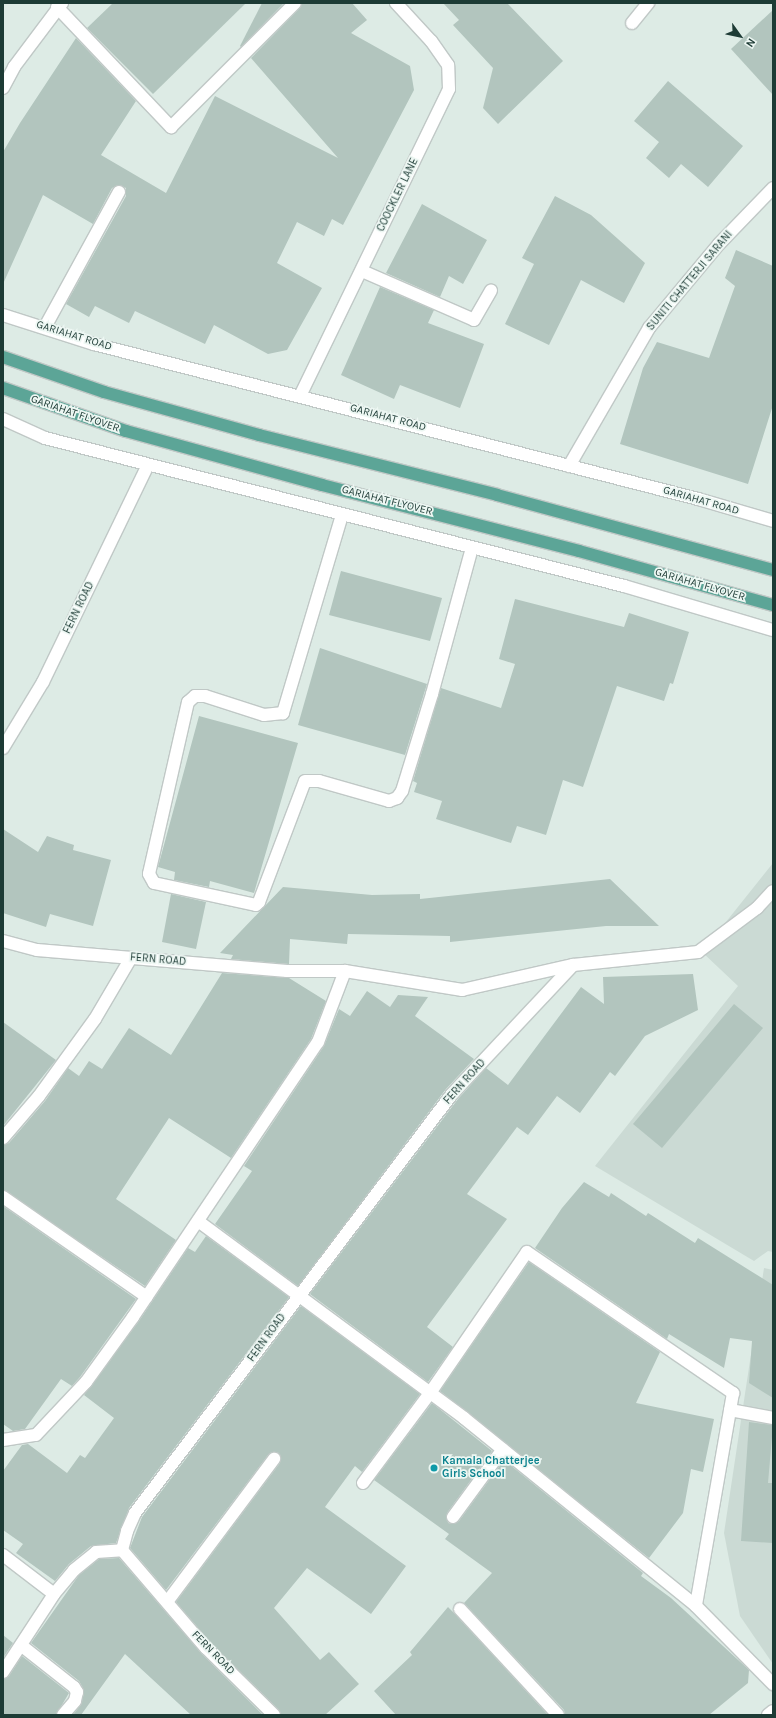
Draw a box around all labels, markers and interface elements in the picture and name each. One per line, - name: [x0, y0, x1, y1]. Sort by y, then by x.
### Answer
- north arrow: [720, 16, 760, 56]
- text: N: [743, 36, 758, 50]
- street label: COOCKLER LANE: [374, 156, 422, 234]
- street label: SUNITI CHATTERJI SARANI: [644, 228, 736, 334]
- street label: GARIAHAT ROAD: [35, 318, 113, 354]
- street label: GARIAHAT FLYOVER: [29, 393, 121, 435]
- street label: GARIAHAT ROAD: [348, 401, 428, 435]
- street label: GARIAHAT FLYOVER: [340, 483, 434, 519]
- street label: GARIAHAT ROAD: [662, 484, 740, 518]
- street label: GARIAHAT FLYOVER: [653, 566, 747, 604]
- street label: FERN ROAD: [61, 580, 97, 636]
- street label: FERN ROAD: [129, 951, 187, 969]
- street label: FERN ROAD: [441, 1057, 489, 1107]
- street label: FERN ROAD: [245, 1311, 289, 1365]
- place label: Kamala Chatterjee Girls School: [442, 1455, 539, 1481]
- marker: Kamala Chatterjee Girls School: [429, 1463, 439, 1473]
- street label: FERN ROAD: [189, 1628, 237, 1678]

